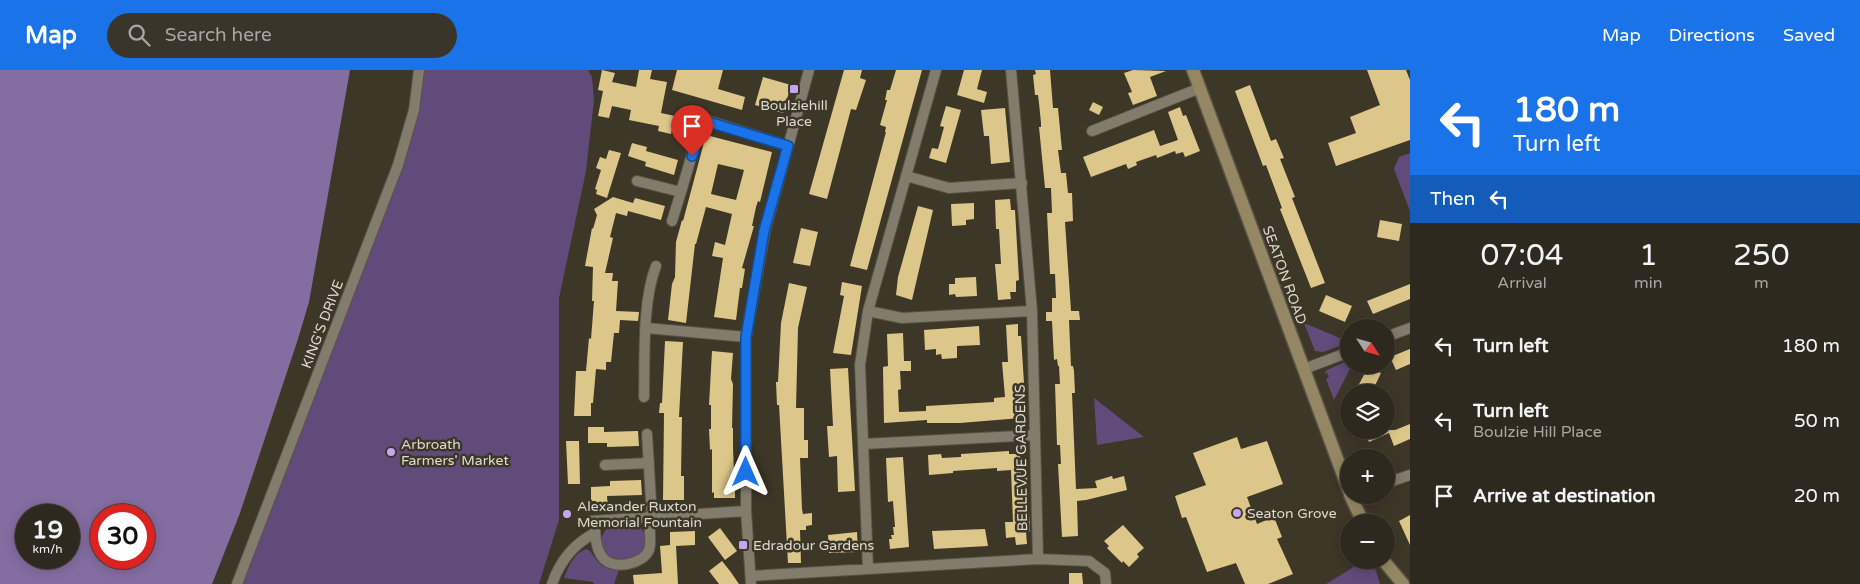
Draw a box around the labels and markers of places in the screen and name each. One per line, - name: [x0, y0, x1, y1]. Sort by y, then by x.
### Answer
- marker: Boulziehill Place: [788, 83, 800, 95]
- place label: Boulziehill Place: [760, 97, 828, 130]
- pin: [671, 105, 713, 156]
- place label: Arbroath Farmers' Market: [401, 436, 509, 469]
- marker: Arbroath Farmers' Market: [385, 446, 397, 458]
- place label: Alexander Ruxton Memorial Fountain: [577, 498, 702, 531]
- place label: Seaton Grove: [1247, 505, 1337, 522]
- marker: Seaton Grove: [1231, 507, 1243, 519]
- marker: Alexander Ruxton Memorial Fountain: [561, 508, 573, 520]
- place label: Edradour Gardens: [753, 537, 875, 554]
- marker: Edradour Gardens: [737, 539, 749, 551]

